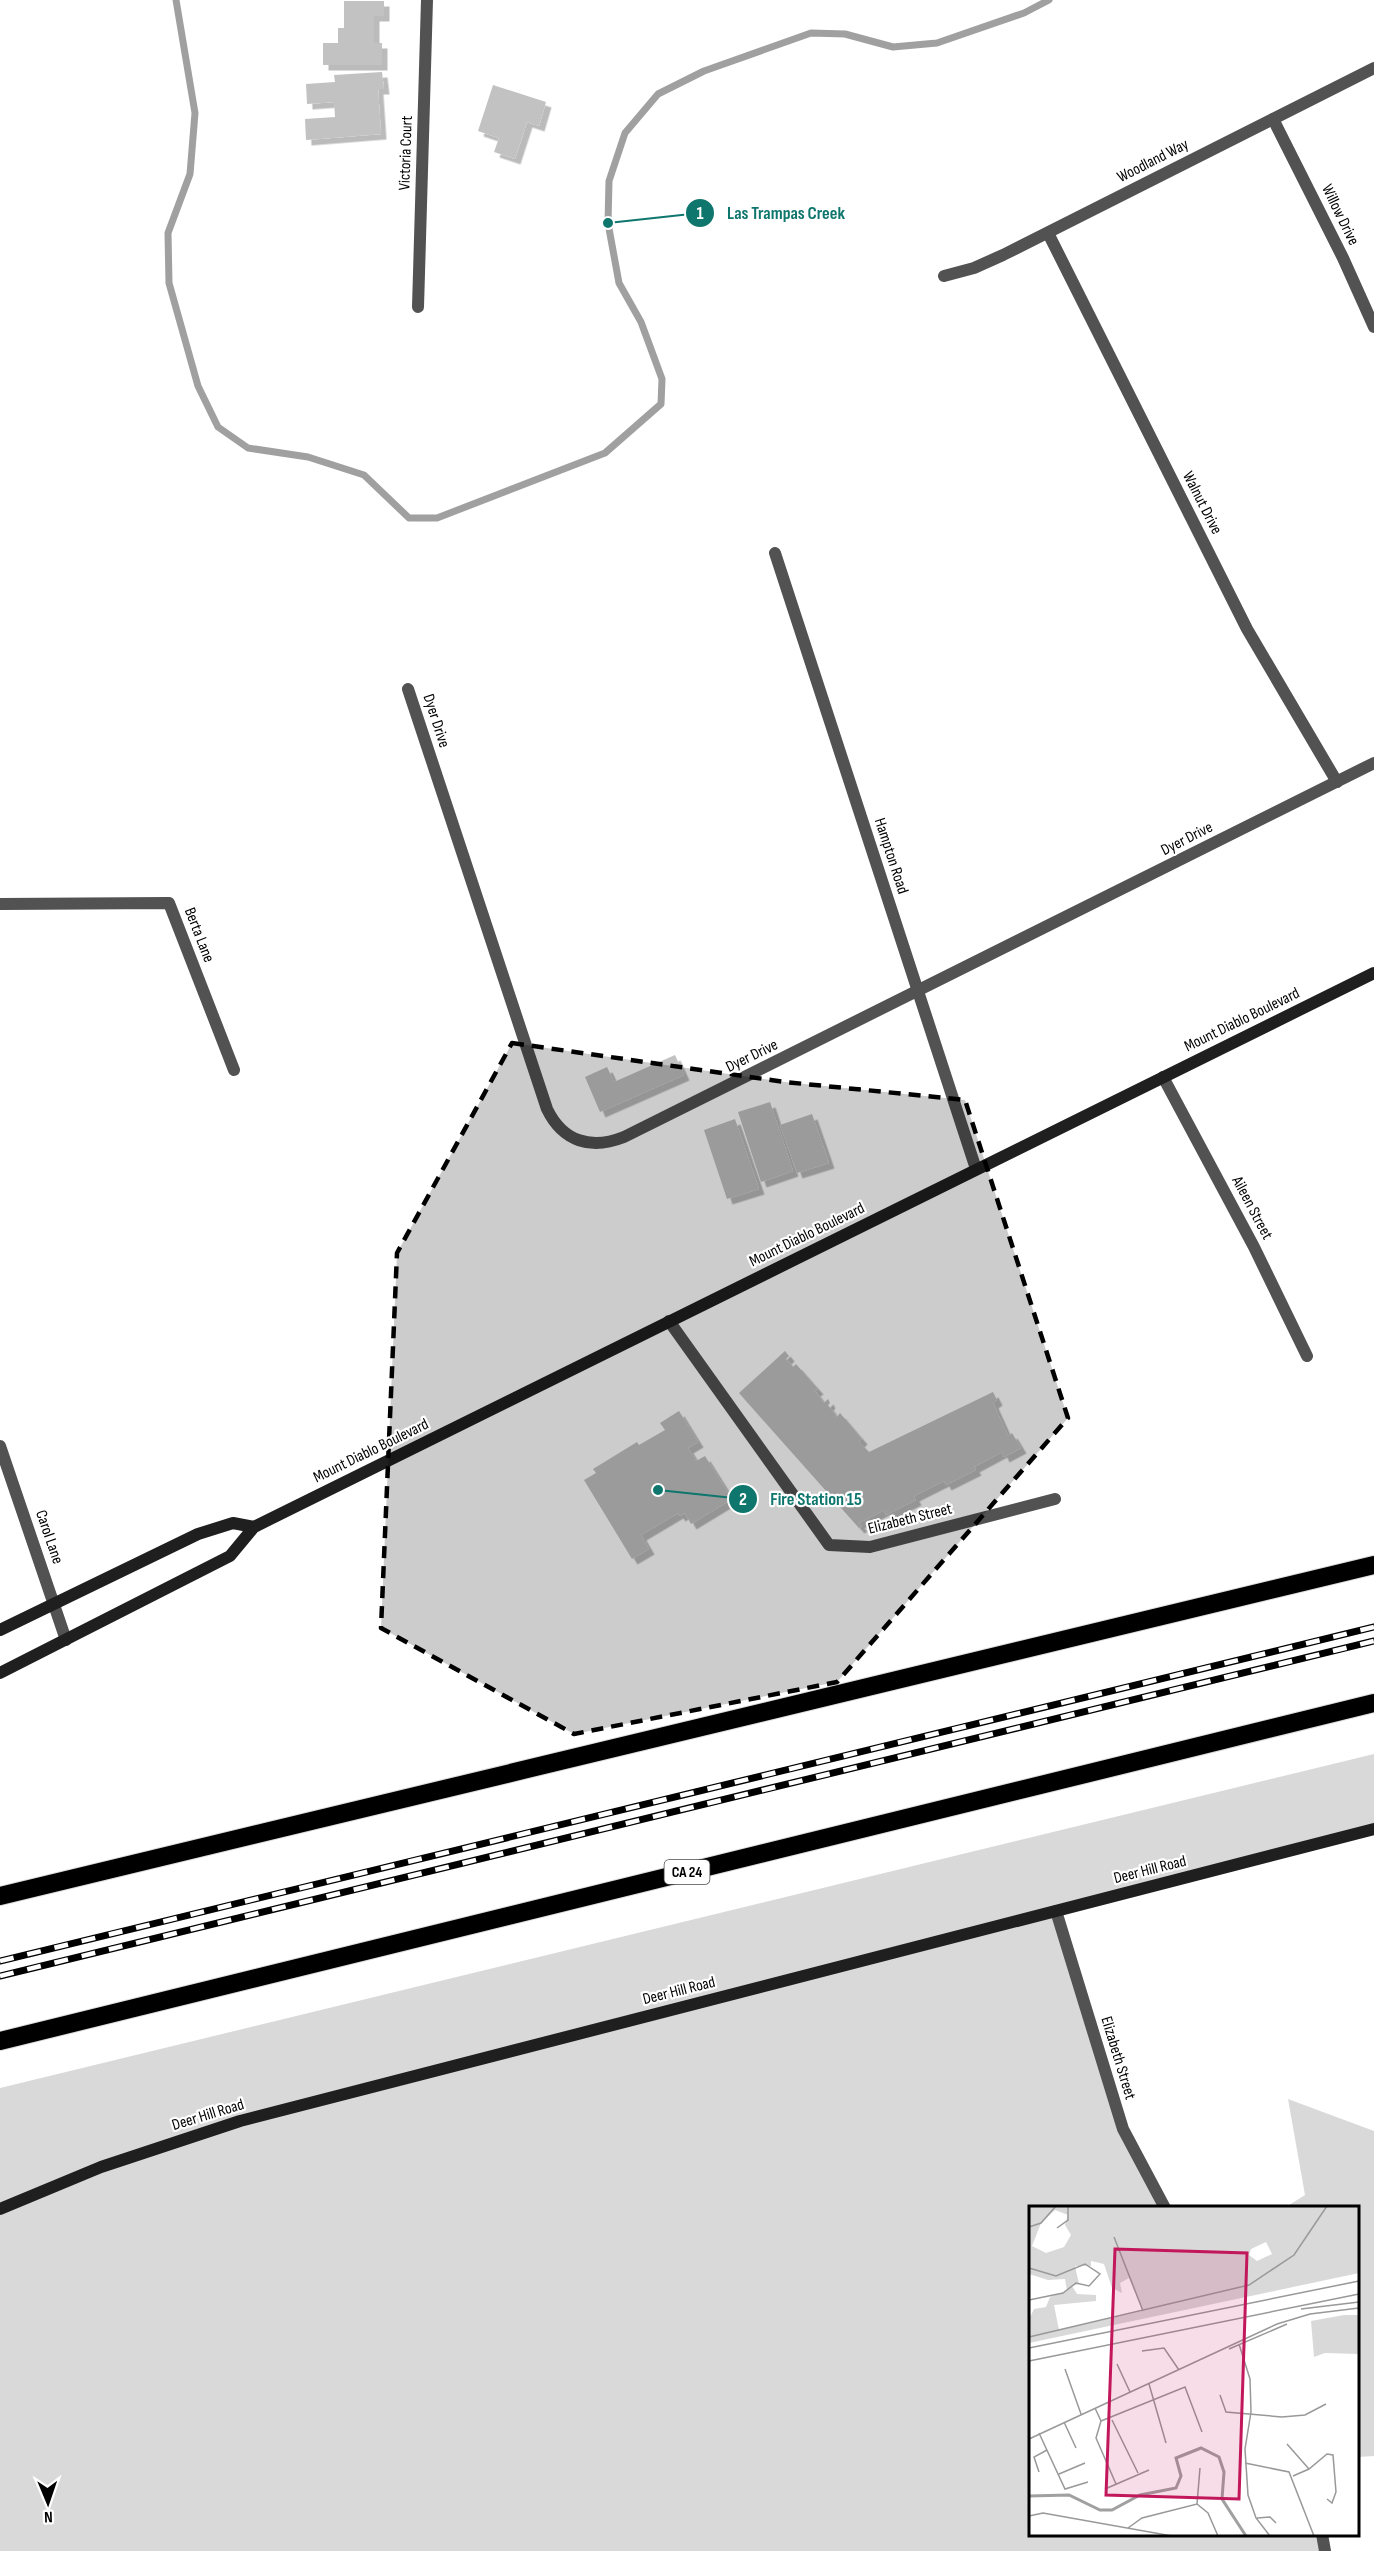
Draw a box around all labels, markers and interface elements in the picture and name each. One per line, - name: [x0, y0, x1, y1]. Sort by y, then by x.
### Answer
- street label: Victoria Court: [395, 115, 417, 191]
- street label: Woodland Way: [1114, 135, 1192, 187]
- street label: Willow Drive: [1317, 181, 1363, 249]
- callout: Las Trampas Creek: [685, 195, 857, 231]
- text: 1: [696, 203, 704, 224]
- text: Las Trampas Creek: [727, 203, 845, 224]
- street label: Walnut Drive: [1178, 468, 1226, 538]
- street label: Dyer Drive: [418, 692, 454, 750]
- street label: Hampton Road: [870, 816, 912, 896]
- street label: Dyer Drive: [1158, 818, 1216, 860]
- street label: Berta Lane: [180, 905, 218, 965]
- street label: Mount Diablo Boulevard: [1181, 984, 1303, 1056]
- street label: Dyer Drive: [723, 1035, 781, 1077]
- street label: Aileen Street: [1227, 1172, 1277, 1243]
- street label: Mount Diablo Boulevard: [746, 1199, 868, 1271]
- street label: Mount Diablo Boulevard: [310, 1415, 432, 1487]
- callout: Fire Station 15: [728, 1481, 874, 1517]
- text: 2: [739, 1489, 747, 1510]
- text: Fire Station 15: [770, 1489, 862, 1510]
- street label: Elizabeth Street: [866, 1499, 954, 1539]
- street label: Carol Lane: [31, 1508, 67, 1566]
- street label: Deer Hill Road: [1112, 1852, 1188, 1888]
- road number: CA 24: [664, 1860, 710, 1884]
- street label: Deer Hill Road: [641, 1973, 717, 2009]
- street label: Elizabeth Street: [1096, 2014, 1140, 2102]
- street label: Deer Hill Road: [170, 2095, 246, 2135]
- inset map: [1029, 2206, 1359, 2536]
- north arrow: [18, 2473, 78, 2533]
- text: N: [44, 2507, 53, 2526]

